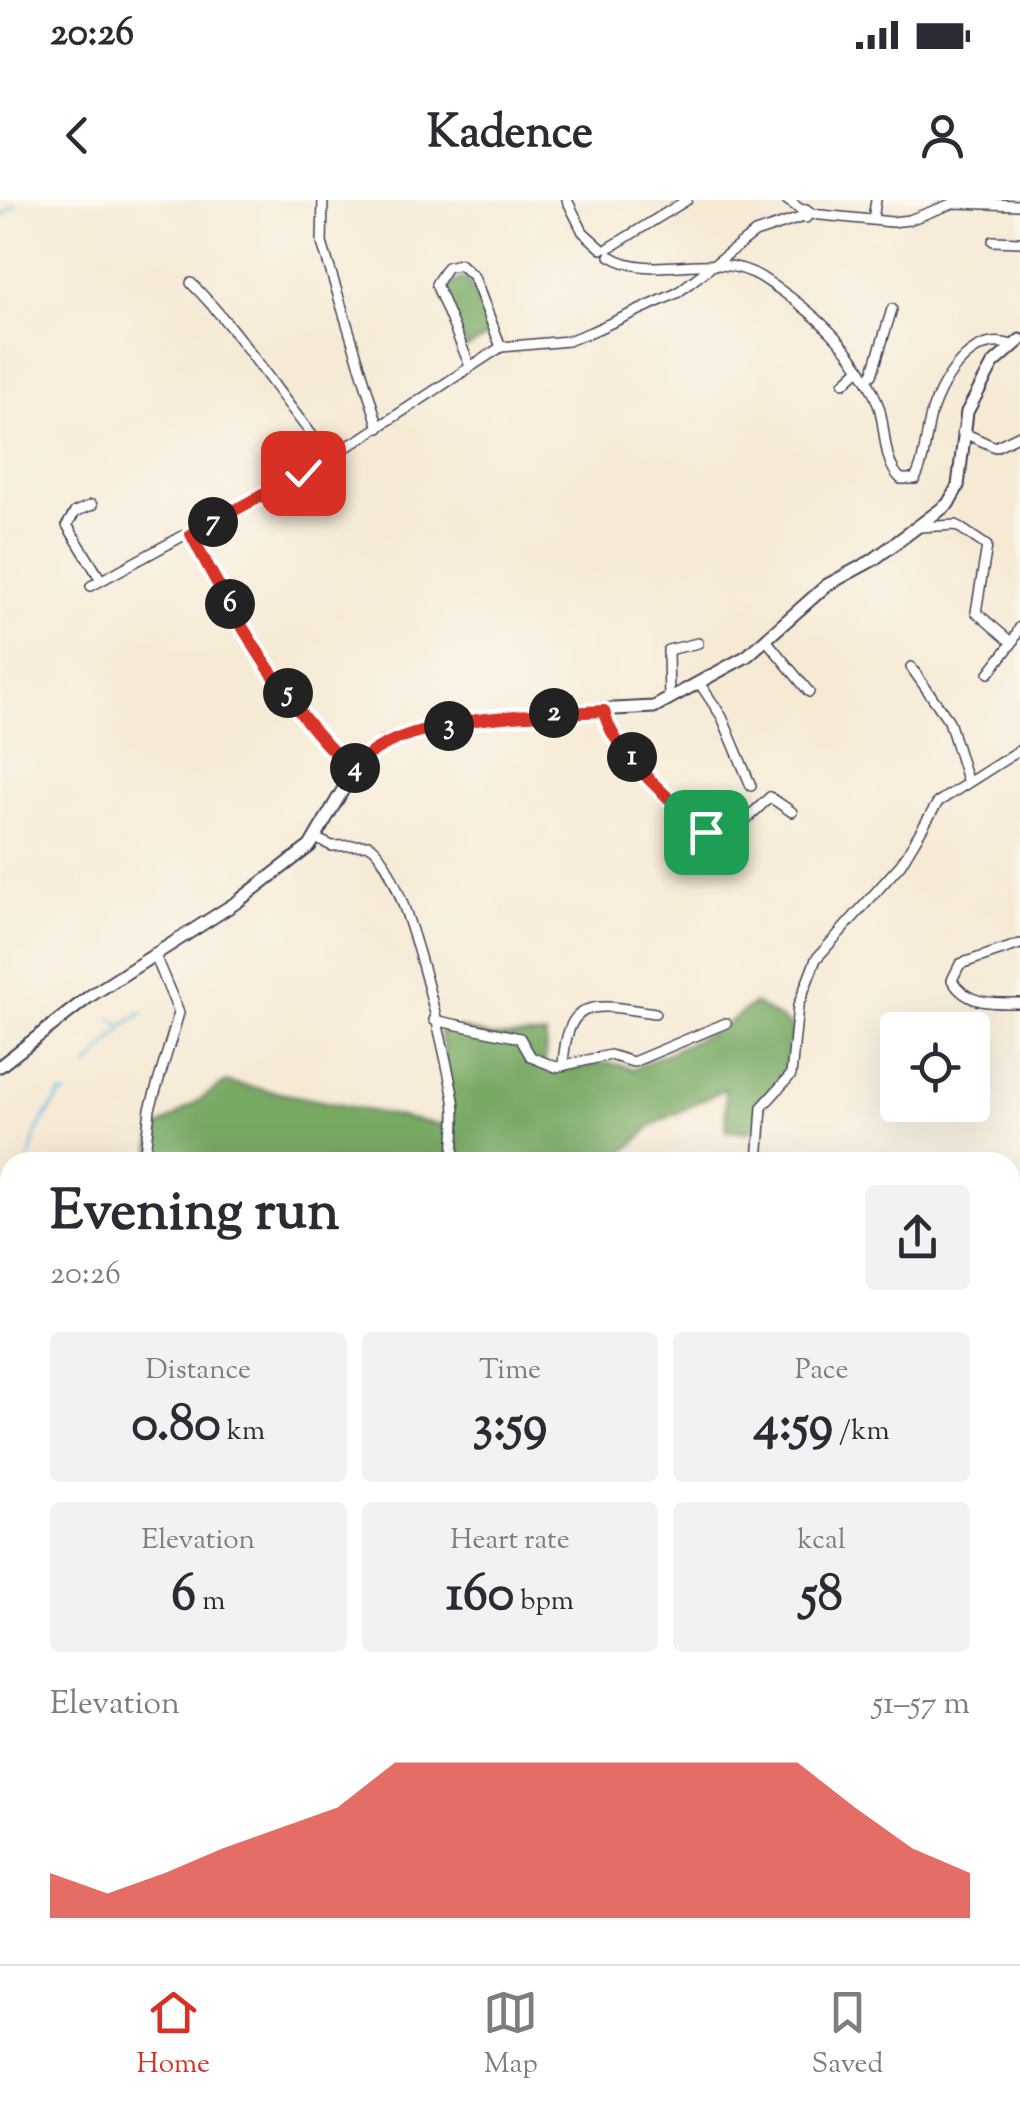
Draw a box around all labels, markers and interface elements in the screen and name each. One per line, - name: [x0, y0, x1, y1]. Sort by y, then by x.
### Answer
- text: 20:26: [50, 8, 134, 62]
- text: Kadence: [427, 103, 593, 168]
- icon: back: [50, 108, 105, 163]
- icon: person: [915, 108, 970, 163]
- pin: [261, 431, 346, 516]
- icon: check: [276, 446, 331, 501]
- pin: 7: [188, 497, 238, 547]
- text: 7: [206, 502, 220, 542]
- pin: 6: [205, 579, 255, 629]
- text: 6: [223, 584, 237, 624]
- pin: 5: [263, 668, 313, 718]
- text: 5: [283, 673, 293, 713]
- pin: 2: [529, 688, 579, 738]
- text: 2: [547, 693, 561, 733]
- pin: 3: [424, 701, 474, 751]
- text: 3: [443, 706, 455, 746]
- pin: 1: [607, 732, 657, 782]
- text: 1: [627, 737, 637, 777]
- pin: 4: [330, 743, 380, 793]
- text: 4: [348, 748, 362, 788]
- pin: [664, 790, 749, 875]
- icon: arrive: [679, 805, 734, 860]
- map controls: [880, 1012, 990, 1122]
- button: locate: [880, 1012, 990, 1122]
- text: Evening run: [50, 1175, 339, 1254]
- button: share: [865, 1185, 970, 1290]
- text: 20:26: [50, 1252, 121, 1298]
- text: Distance: [146, 1351, 251, 1391]
- text: Time: [479, 1351, 541, 1391]
- text: Pace: [795, 1351, 848, 1391]
- text: 0.80: [132, 1391, 221, 1463]
- text: 3:59: [473, 1391, 547, 1463]
- text: 4:59: [754, 1391, 833, 1463]
- text: km: [221, 1412, 265, 1452]
- text: /km: [833, 1412, 890, 1452]
- text: Elevation: [142, 1521, 255, 1561]
- text: Heart rate: [450, 1521, 570, 1561]
- text: kcal: [798, 1521, 846, 1561]
- text: 6: [171, 1561, 196, 1633]
- text: 160: [446, 1561, 514, 1633]
- text: 58: [801, 1561, 843, 1633]
- text: m: [196, 1582, 225, 1622]
- text: bpm: [514, 1582, 574, 1622]
- text: Elevation: [50, 1682, 180, 1728]
- text: 51–57 m: [872, 1682, 970, 1728]
- tab: Home: [137, 1985, 210, 2085]
- tab: Map: [483, 1985, 538, 2085]
- tab: Saved: [811, 1985, 883, 2085]

